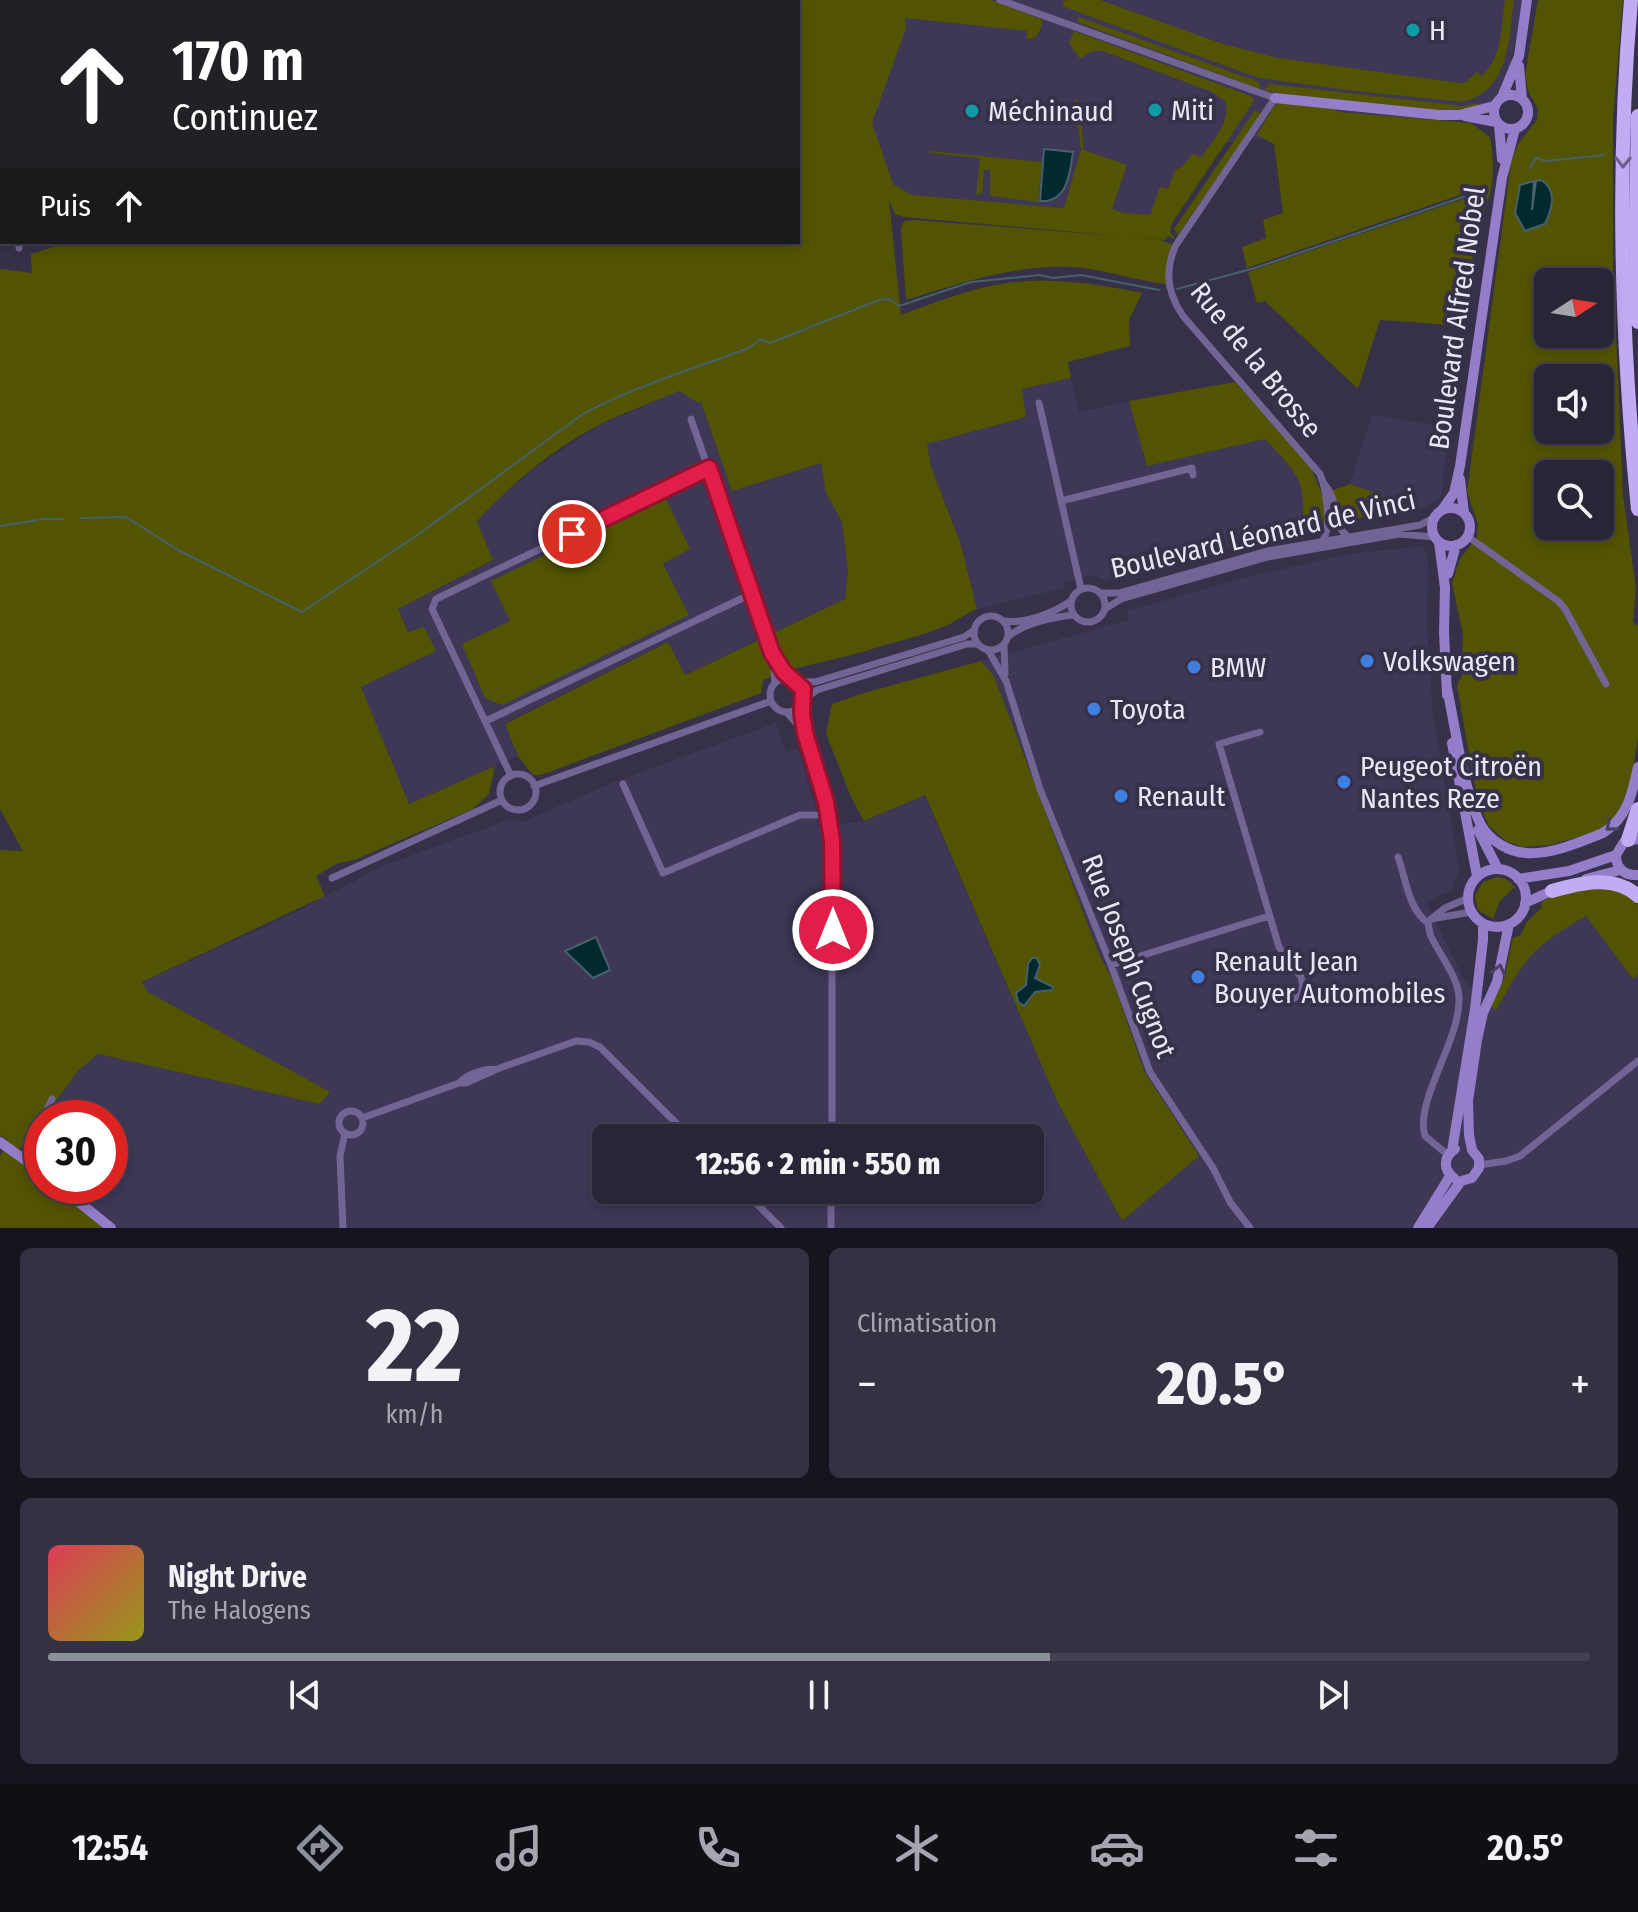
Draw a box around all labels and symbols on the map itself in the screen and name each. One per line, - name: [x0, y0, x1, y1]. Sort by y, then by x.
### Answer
- place label: H: [1429, 14, 1446, 47]
- marker: H: [1404, 21, 1422, 39]
- place label: Miti: [1171, 94, 1214, 127]
- place label: Méchinaud: [988, 95, 1114, 128]
- marker: Miti: [1146, 101, 1164, 119]
- marker: Méchinaud: [963, 102, 981, 120]
- one-way arrow: [1614, 156, 1631, 169]
- street label: Boulevard Alfred Nobel: [1422, 185, 1492, 451]
- north arrow: [1534, 268, 1614, 348]
- street label: Rue de la Brosse: [1183, 276, 1329, 444]
- street label: Boulevard Léonard de Vinci: [1107, 483, 1419, 585]
- pin: [538, 500, 606, 568]
- place label: Volkswagen: [1383, 645, 1516, 678]
- place label: BMW: [1210, 651, 1266, 684]
- marker: Volkswagen: [1358, 652, 1376, 670]
- marker: BMW: [1185, 658, 1203, 676]
- place label: Toyota: [1110, 693, 1186, 726]
- marker: Toyota: [1085, 700, 1103, 718]
- place label: Peugeot Citroën Nantes Reze: [1360, 750, 1542, 815]
- marker: Peugeot Citroën Nantes Reze: [1335, 773, 1353, 791]
- place label: Renault: [1137, 780, 1226, 813]
- marker: Renault: [1112, 787, 1130, 805]
- one-way arrow: [1605, 816, 1620, 830]
- street label: Rue Joseph Cugnot: [1075, 850, 1183, 1063]
- position arrow: [791, 888, 875, 972]
- place label: Renault Jean Bouyer Automobiles: [1214, 945, 1445, 1010]
- one-way arrow: [1490, 963, 1507, 977]
- marker: Renault Jean Bouyer Automobiles: [1189, 968, 1207, 986]
- speed limit sign: 30: [24, 1100, 128, 1204]

